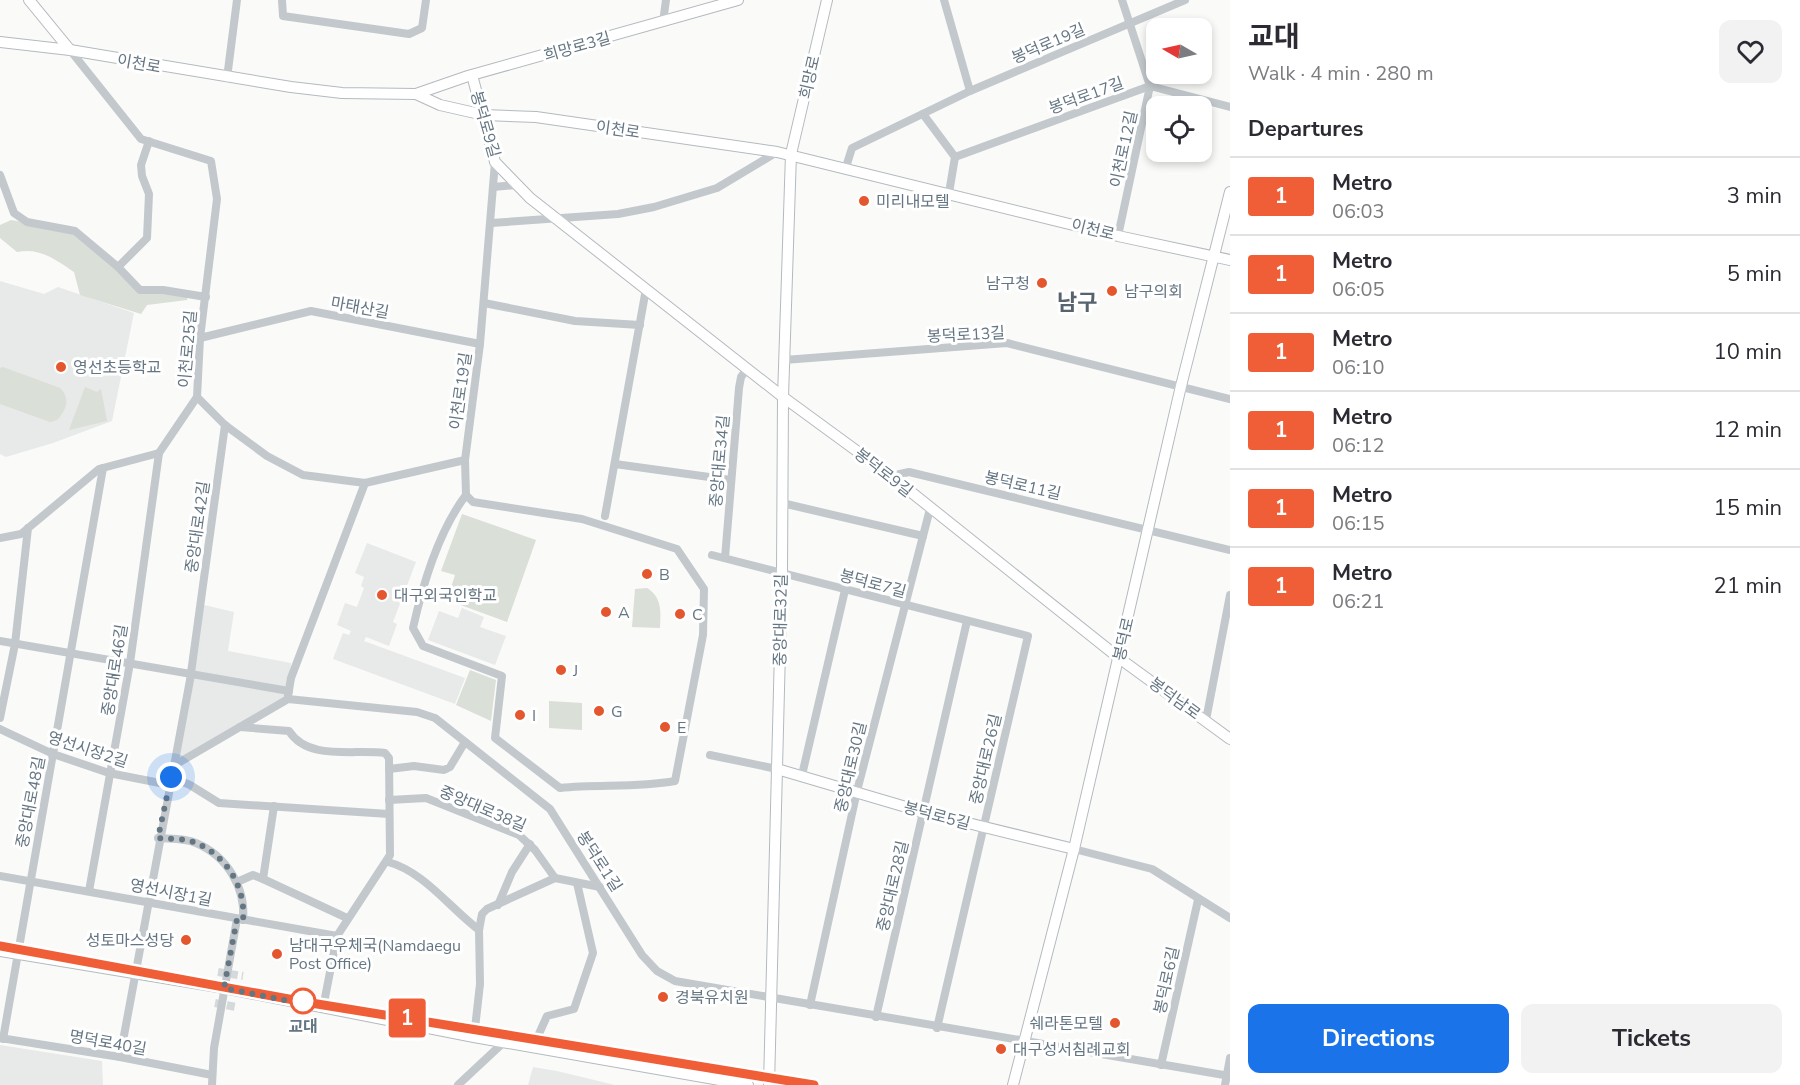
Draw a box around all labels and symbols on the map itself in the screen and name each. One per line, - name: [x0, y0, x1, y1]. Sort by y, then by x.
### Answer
- north arrow: [1146, 18, 1212, 84]
- street label: 봉덕로19길: [1008, 19, 1089, 69]
- street label: 희망로3길: [541, 27, 613, 67]
- street label: 이천로: [115, 49, 163, 79]
- street label: 희망로: [794, 53, 826, 101]
- street label: 봉덕로17길: [1046, 72, 1127, 120]
- street label: 봉덕로9길: [465, 88, 505, 160]
- street label: 이천로12길: [1105, 109, 1143, 190]
- street label: 이천로: [594, 116, 642, 144]
- place label: 미리내모텔: [876, 191, 950, 213]
- marker: 미리내모텔: [857, 194, 871, 208]
- street label: 이천로: [1069, 214, 1117, 246]
- place label: 남구청: [986, 273, 1030, 295]
- marker: 남구청: [1035, 276, 1049, 290]
- place label: 남구의회: [1124, 281, 1183, 303]
- marker: 남구의회: [1105, 284, 1119, 298]
- district label: 남구: [1057, 288, 1097, 318]
- street label: 마태산길: [329, 292, 391, 324]
- street label: 이천로25길: [174, 309, 202, 389]
- street label: 봉덕로13길: [926, 322, 1006, 348]
- street label: 이천로19길: [445, 351, 477, 431]
- place label: 영선초등학교: [73, 357, 161, 379]
- marker: 영선초등학교: [54, 360, 68, 374]
- street label: 중앙대로34길: [705, 414, 735, 508]
- street label: 봉덕로9길: [850, 443, 917, 503]
- street label: 봉덕로11길: [982, 466, 1063, 505]
- street label: 중앙대로42길: [181, 480, 215, 575]
- place label: B: [659, 564, 670, 586]
- street label: 봉덕로7길: [837, 564, 909, 603]
- marker: B: [640, 567, 654, 581]
- street label: 중앙대로32길: [769, 573, 793, 667]
- place label: 대구외국인학교: [394, 585, 497, 607]
- marker: 대구외국인학교: [375, 588, 389, 602]
- place label: A: [618, 602, 630, 624]
- place label: C: [692, 604, 703, 626]
- marker: A: [599, 605, 613, 619]
- marker: C: [673, 607, 687, 621]
- street label: 봉덕로: [1108, 615, 1140, 663]
- street label: 중앙대로46길: [97, 623, 133, 718]
- place label: J: [572, 660, 578, 682]
- marker: J: [554, 663, 568, 677]
- street label: 봉덕남로: [1144, 673, 1205, 725]
- place label: G: [611, 701, 623, 723]
- marker: G: [592, 704, 606, 718]
- place label: I: [532, 705, 536, 727]
- marker: I: [513, 708, 527, 722]
- street label: 중앙대로26길: [965, 712, 1007, 807]
- place label: E: [677, 717, 686, 739]
- marker: E: [658, 720, 672, 734]
- street label: 중앙대로30길: [830, 720, 872, 815]
- street label: 영선시장2길: [45, 727, 131, 773]
- street label: 중앙대로48길: [11, 755, 51, 850]
- your location: [156, 762, 186, 792]
- street label: 중앙대로38길: [436, 781, 530, 837]
- street label: 봉덕로5길: [901, 796, 973, 835]
- street label: 봉덕로1길: [571, 827, 627, 896]
- street label: 중앙대로28길: [872, 839, 914, 934]
- street label: 영선시장1길: [128, 874, 214, 912]
- place label: 성토마스성당: [86, 930, 174, 952]
- marker: 성토마스성당: [179, 933, 193, 947]
- place label: 남대구우체국(Namdaegu Post Office): [289, 935, 461, 975]
- street label: 봉덕로6길: [1149, 944, 1185, 1016]
- marker: 남대구우체국(Namdaegu Post Office): [270, 947, 284, 961]
- place label: 경북유치원: [675, 987, 749, 1009]
- marker: 교대: [290, 988, 316, 1014]
- marker: 경북유치원: [656, 990, 670, 1004]
- line badge: 1: [388, 998, 426, 1038]
- place label: 쉐라톤모텔: [1029, 1013, 1103, 1035]
- place label: 교대: [288, 1016, 318, 1038]
- marker: 쉐라톤모텔: [1108, 1016, 1122, 1030]
- street label: 명덕로40길: [67, 1025, 148, 1061]
- place label: 대구성서침례교회: [1013, 1039, 1131, 1061]
- marker: 대구성서침례교회: [994, 1042, 1008, 1056]

